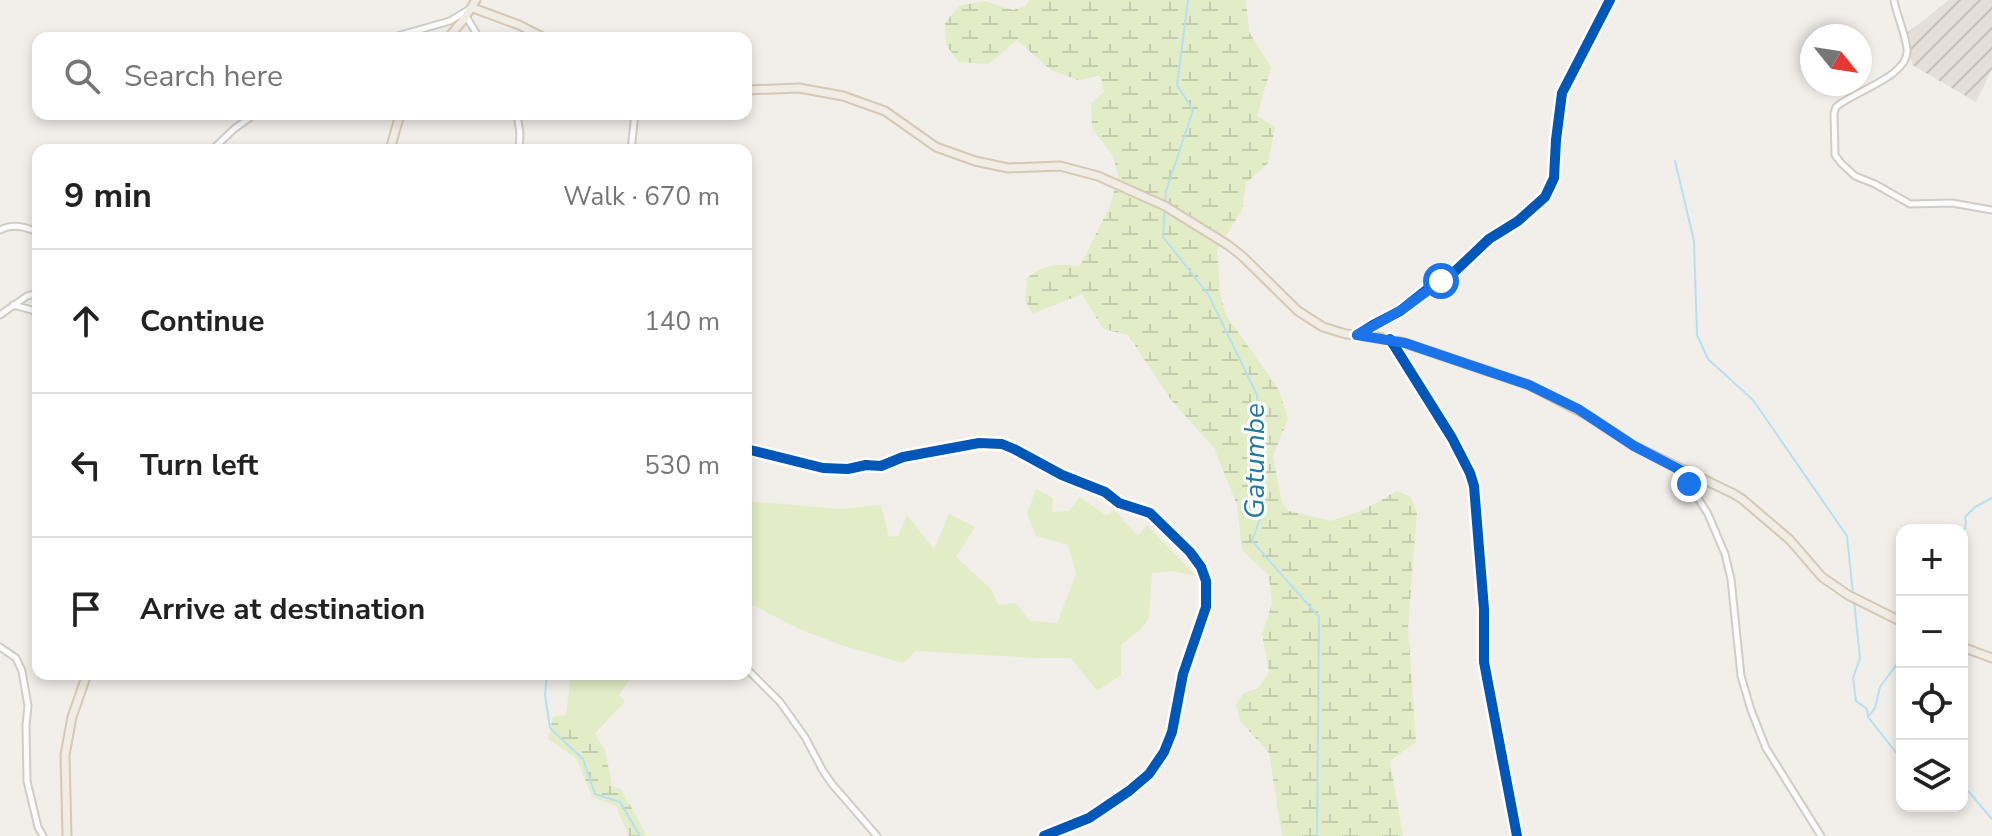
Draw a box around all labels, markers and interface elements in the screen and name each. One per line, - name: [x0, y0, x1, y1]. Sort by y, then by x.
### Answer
- north arrow: [1800, 24, 1872, 96]
- search box: [32, 32, 752, 120]
- icon: search: [60, 54, 104, 98]
- text: Search here: [124, 56, 283, 97]
- text: 9 min: [64, 173, 152, 219]
- text: Walk · 670 m: [563, 179, 720, 214]
- route start: [1423, 263, 1459, 299]
- icon: ahead: [64, 299, 108, 343]
- text: Continue: [140, 301, 265, 342]
- text: 140 m: [644, 304, 720, 339]
- water label: Gatumbe: [1236, 403, 1274, 519]
- icon: left: [64, 443, 108, 487]
- text: Turn left: [140, 445, 258, 486]
- text: 530 m: [644, 448, 720, 483]
- route end: [1671, 466, 1707, 502]
- map controls: [1896, 524, 1968, 812]
- button: +: [1896, 524, 1968, 596]
- icon: arrive: [64, 587, 108, 631]
- text: Arrive at destination: [140, 589, 425, 630]
- button: −: [1896, 596, 1968, 668]
- button: locate: [1896, 668, 1968, 740]
- button: layers: [1896, 740, 1968, 812]

